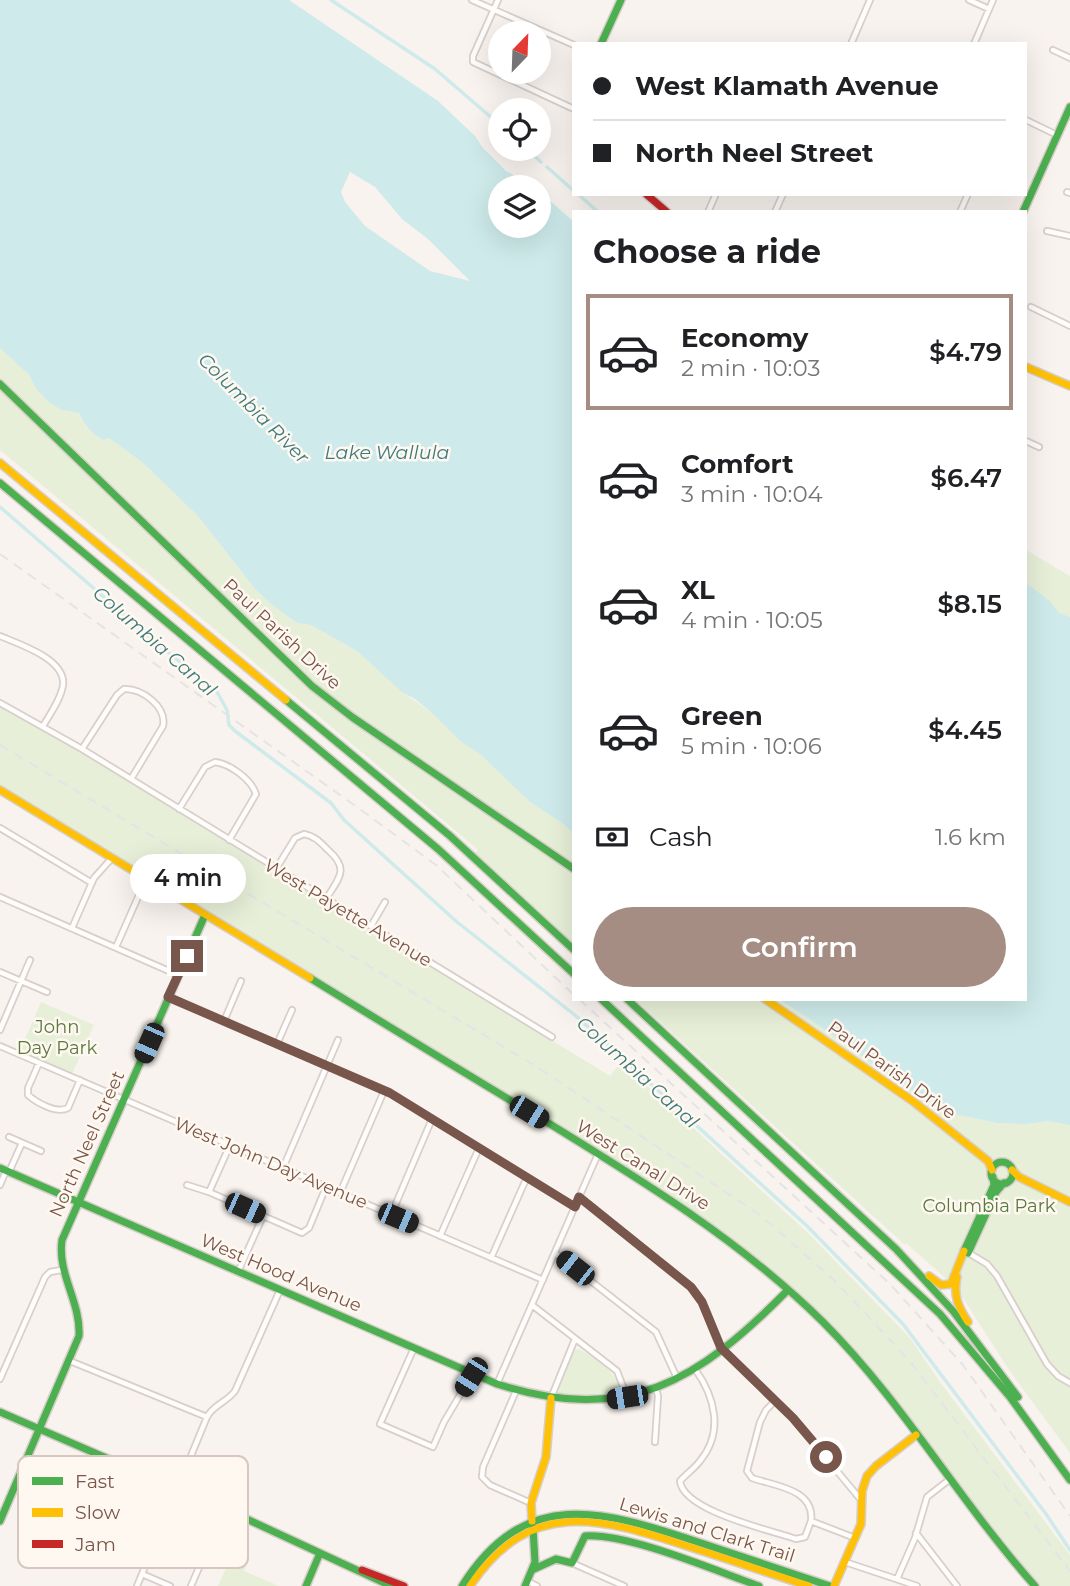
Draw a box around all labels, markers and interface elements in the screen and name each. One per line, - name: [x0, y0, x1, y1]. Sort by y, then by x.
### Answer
- north arrow: [488, 21, 551, 84]
- map controls: [488, 21, 551, 238]
- text: West Klamath Avenue: [635, 70, 939, 102]
- button: locate: [488, 98, 551, 161]
- text: North Neel Street: [635, 137, 873, 169]
- button: layers: [488, 175, 551, 238]
- text: Choose a ride: [593, 232, 821, 271]
- icon: car: [597, 321, 660, 384]
- text: Economy: [681, 322, 808, 354]
- text: $4.79: [929, 336, 1002, 368]
- water label: Columbia River: [194, 348, 314, 469]
- text: 2 min · 10:03: [681, 354, 820, 382]
- water label: Lake Wallula: [325, 441, 450, 464]
- icon: car: [597, 447, 660, 510]
- text: Comfort: [681, 448, 793, 480]
- text: $6.47: [931, 462, 1002, 494]
- text: 3 min · 10:04: [681, 480, 823, 508]
- icon: car: [597, 573, 660, 636]
- street label: Paul Parish Drive: [219, 574, 346, 694]
- text: XL: [681, 574, 715, 606]
- water label: Columbia Canal: [88, 582, 222, 702]
- text: $8.15: [937, 588, 1002, 620]
- text: 4 min · 10:05: [681, 606, 823, 634]
- icon: car: [597, 699, 660, 762]
- text: Green: [681, 700, 763, 732]
- text: $4.45: [928, 714, 1002, 746]
- text: 5 min · 10:06: [681, 732, 822, 760]
- icon: cash: [593, 818, 631, 856]
- text: Cash: [649, 821, 713, 853]
- text: 1.6 km: [935, 823, 1006, 851]
- street label: West Payette Avenue: [260, 854, 436, 972]
- callout: 4 min: [129, 855, 245, 904]
- text: 4 min: [154, 864, 222, 892]
- button: Confirm: [593, 907, 1006, 987]
- route end: [171, 940, 203, 972]
- water label: Columbia Canal: [572, 1012, 704, 1134]
- park label: John Day Park: [17, 1016, 98, 1059]
- street label: Paul Parish Drive: [824, 1016, 960, 1124]
- car: [131, 1020, 168, 1066]
- street label: North Neel Street: [45, 1067, 129, 1221]
- car: [506, 1092, 553, 1132]
- street label: West John Day Avenue: [171, 1112, 371, 1214]
- street label: West Canal Drive: [572, 1115, 714, 1215]
- car: [222, 1190, 269, 1226]
- park label: Columbia Park: [922, 1195, 1056, 1217]
- car: [375, 1200, 422, 1236]
- street label: West Hood Avenue: [197, 1229, 365, 1317]
- car: [552, 1247, 599, 1289]
- car: [451, 1354, 492, 1400]
- car: [605, 1383, 650, 1411]
- route start: [810, 1441, 842, 1473]
- legend: [18, 1456, 248, 1568]
- text: Fast: [75, 1470, 115, 1493]
- street label: Lewis and Clark Trail: [616, 1493, 798, 1567]
- text: Slow: [75, 1501, 120, 1524]
- text: Jam: [74, 1533, 116, 1556]

